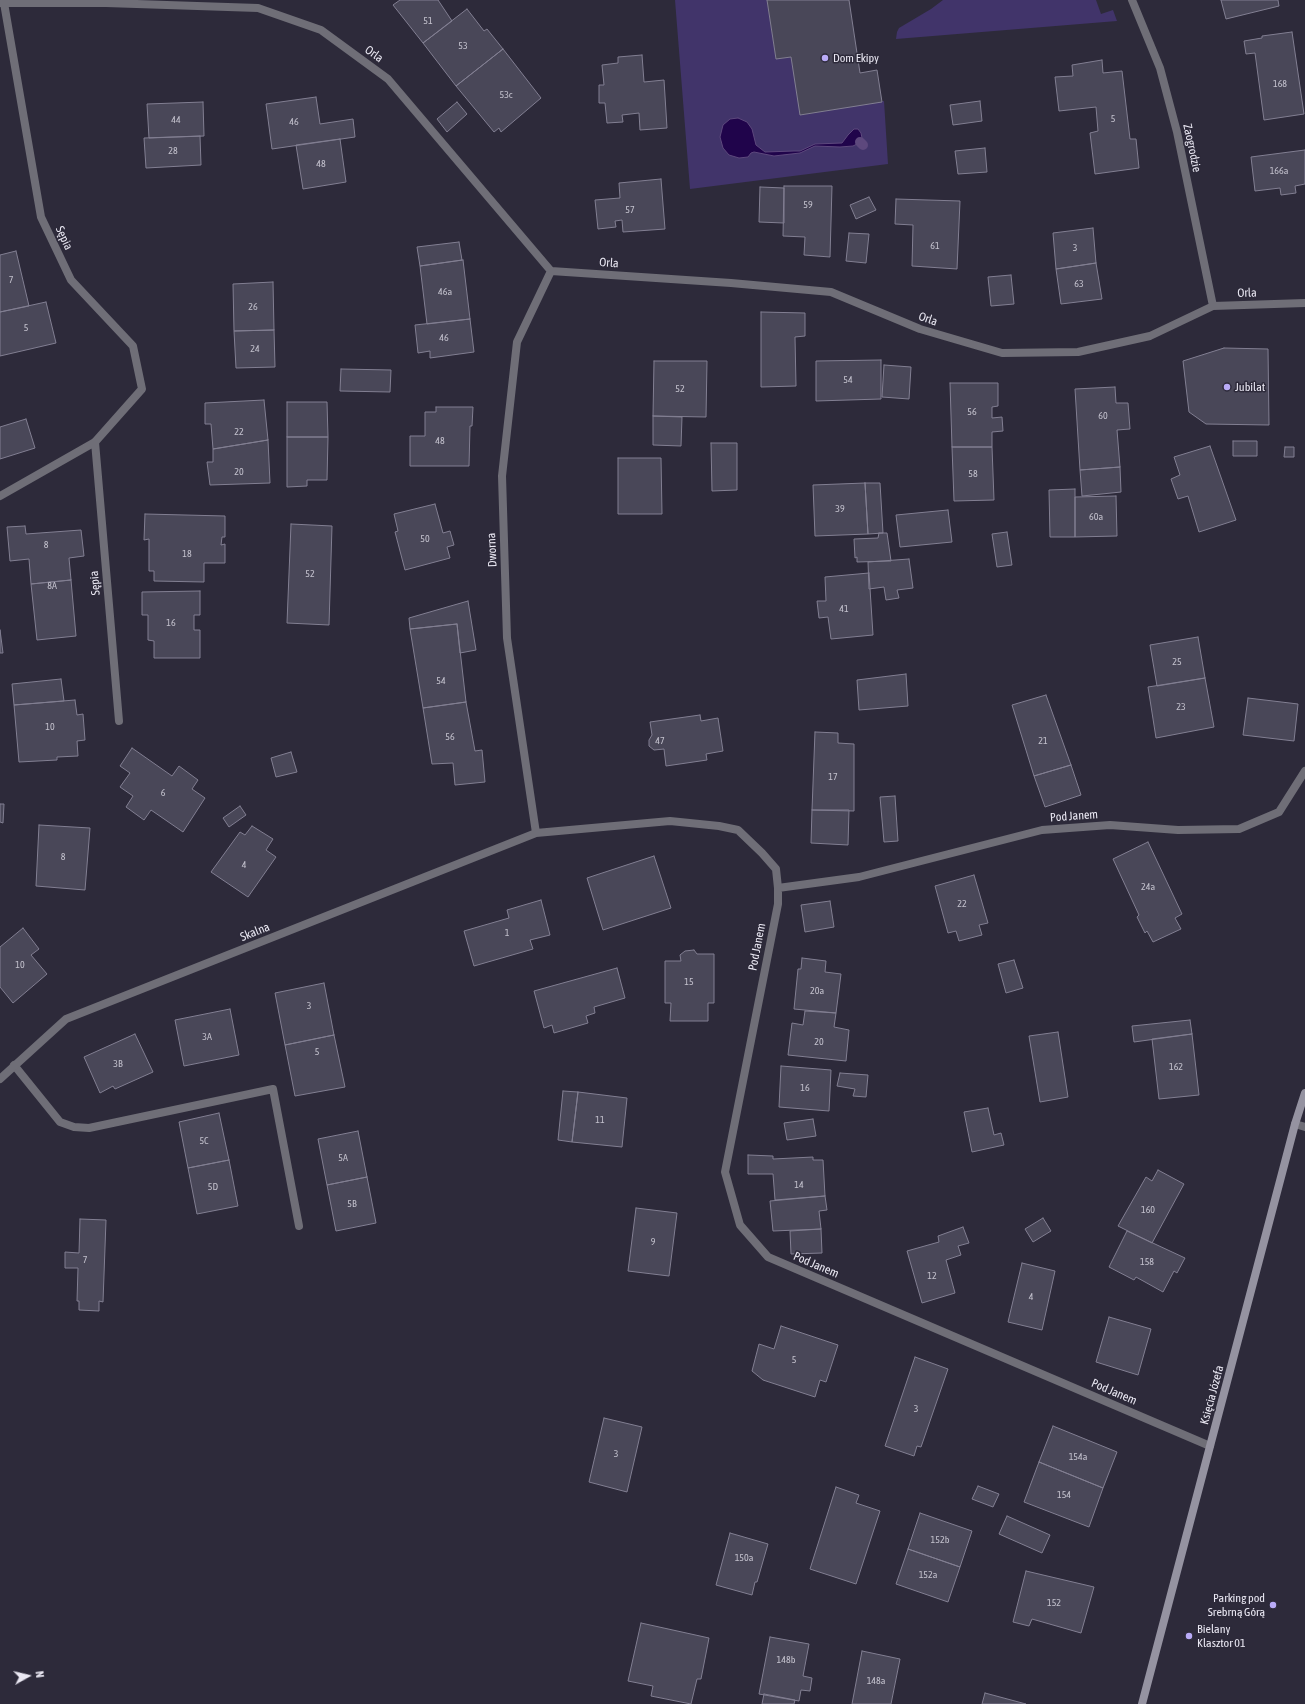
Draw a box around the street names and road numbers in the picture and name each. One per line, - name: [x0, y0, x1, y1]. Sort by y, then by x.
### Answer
- street label: Orla: [362, 43, 386, 65]
- street label: Zaogrodzie: [1180, 122, 1204, 174]
- street label: Sępia: [52, 224, 76, 252]
- street label: Orla: [599, 255, 619, 271]
- street label: Orla: [1237, 285, 1257, 301]
- street label: Orla: [917, 309, 939, 329]
- street label: Dworna: [484, 533, 500, 567]
- street label: Sępia: [87, 570, 103, 596]
- street label: Pod Janem: [1050, 807, 1098, 825]
- street label: Skalna: [238, 920, 272, 944]
- street label: Pod Janem: [745, 922, 769, 972]
- street label: Pod Janem: [791, 1249, 841, 1281]
- street label: Księcia Józefa: [1197, 1364, 1227, 1426]
- street label: Pod Janem: [1089, 1376, 1139, 1408]

